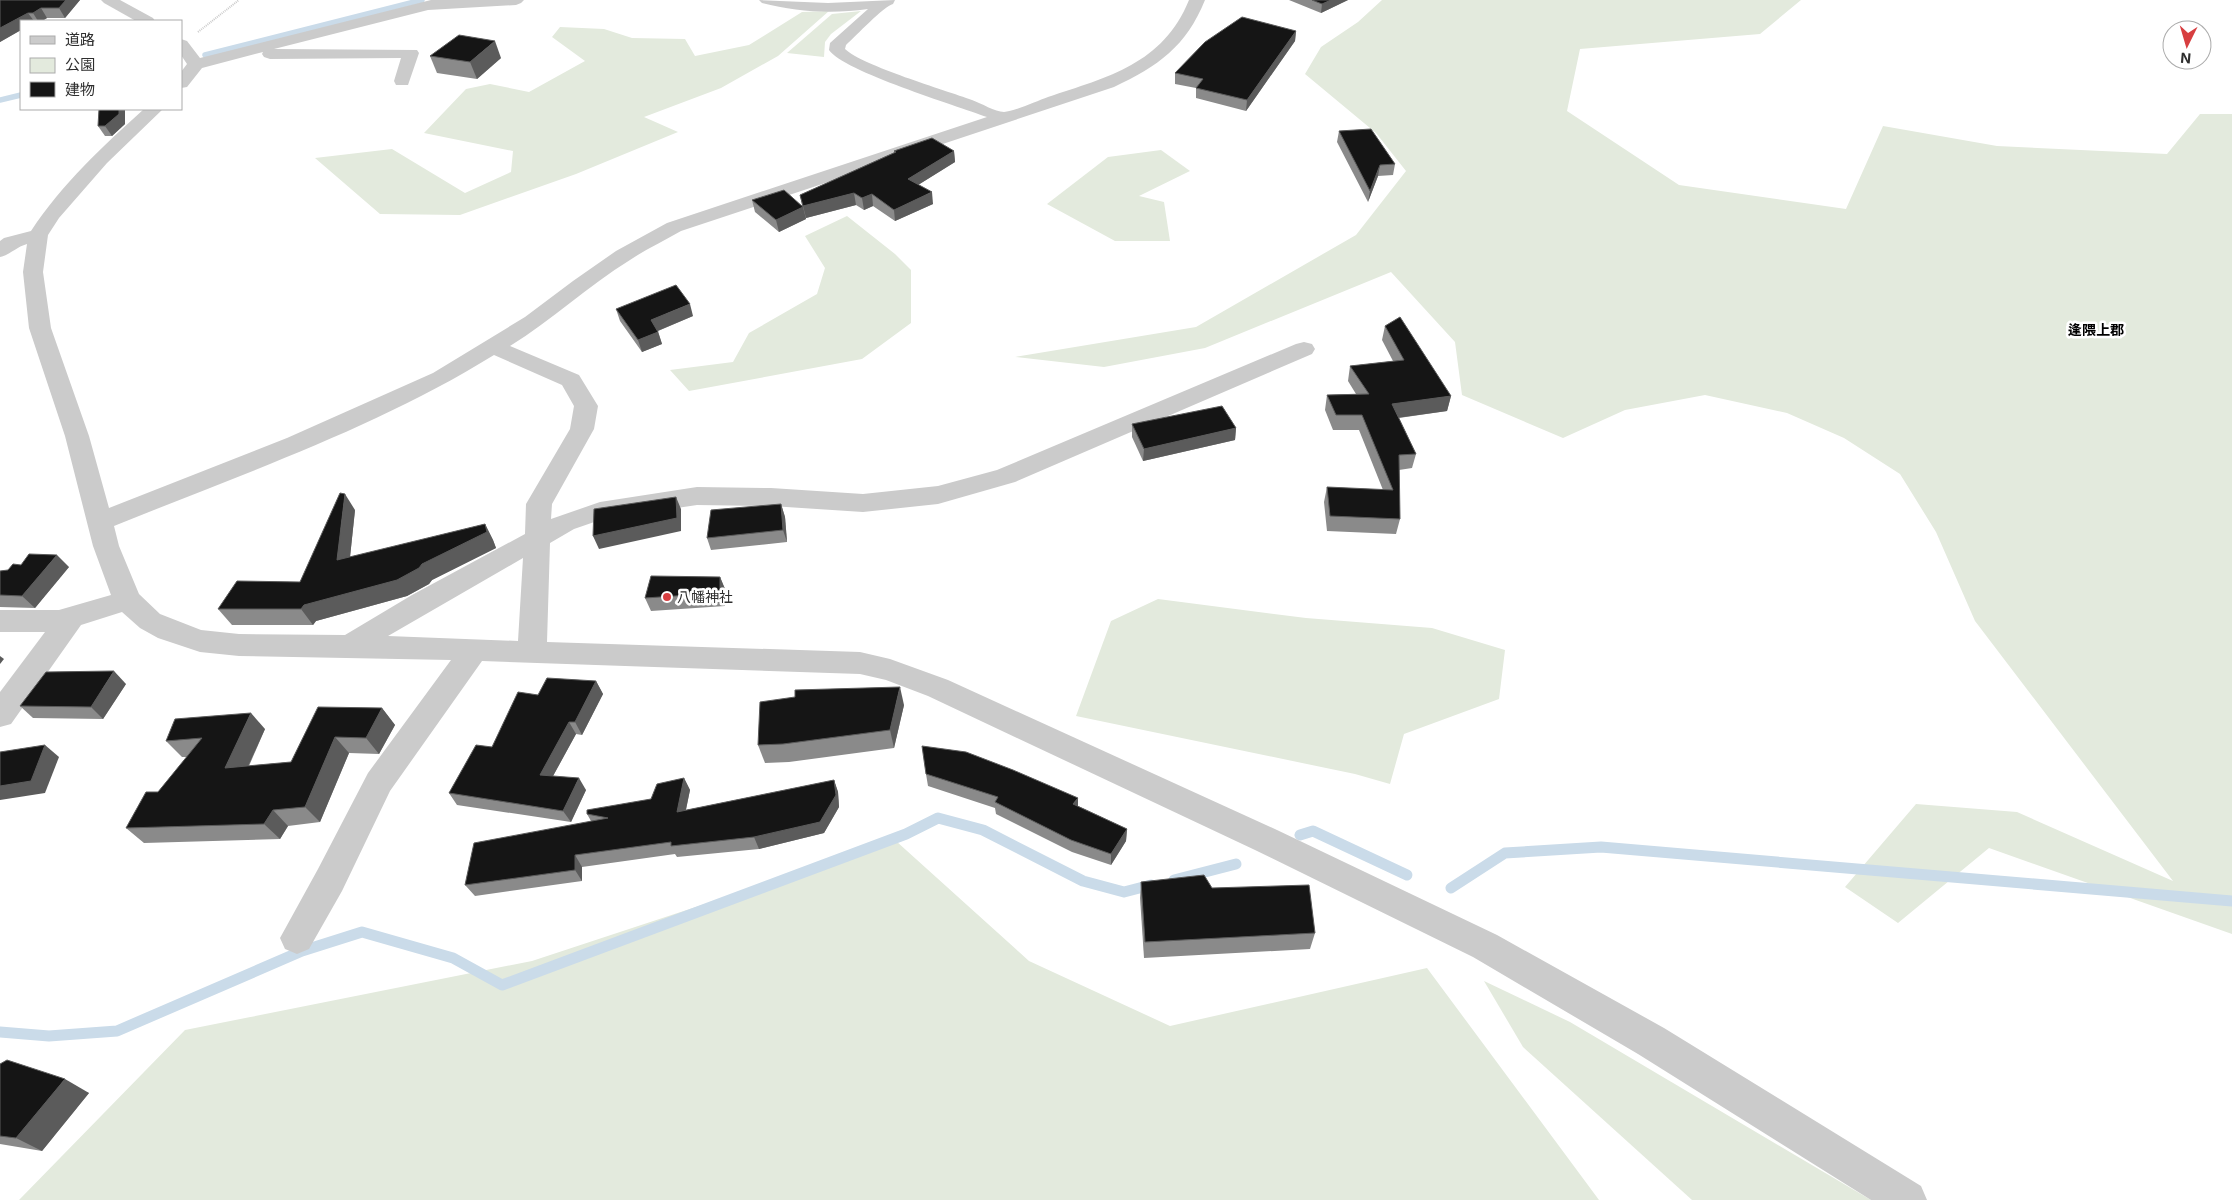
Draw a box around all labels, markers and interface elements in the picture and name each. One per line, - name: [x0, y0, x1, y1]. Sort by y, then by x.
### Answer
- legend: [20, 20, 182, 110]
- north arrow: [2162, 20, 2212, 70]
- text: 道路: [65, 30, 95, 49]
- text: N: [2180, 50, 2192, 67]
- text: 公園: [65, 55, 95, 74]
- text: 建物: [65, 80, 95, 99]
- district label: 逢隈上郡: [2068, 321, 2124, 338]
- place label: 八幡神社: [677, 588, 733, 605]
- marker: 八幡神社: [661, 591, 673, 603]

